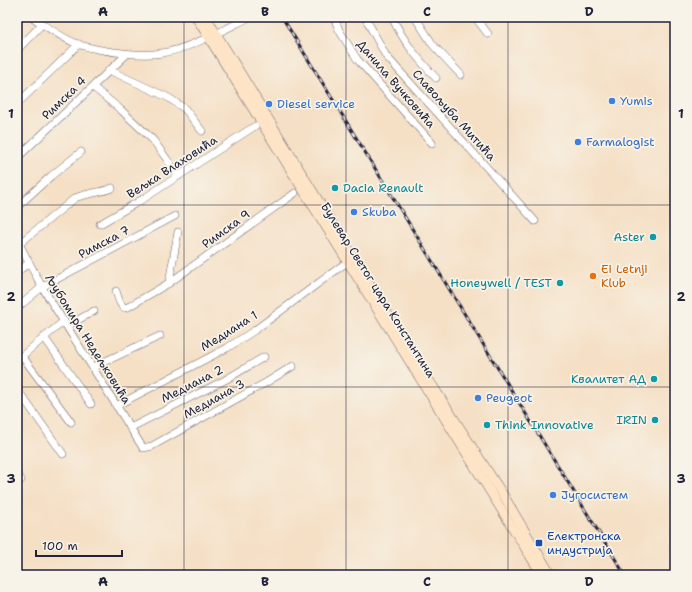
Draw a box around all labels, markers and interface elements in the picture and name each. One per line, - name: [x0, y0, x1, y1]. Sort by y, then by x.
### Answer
- text: A: [98, 3, 108, 20]
- text: B: [261, 3, 269, 20]
- text: C: [423, 3, 431, 20]
- text: D: [584, 3, 594, 20]
- street label: Данила Вучковића: [353, 36, 439, 132]
- street label: Славољуба Митића: [409, 66, 500, 165]
- street label: Римска 4: [38, 73, 90, 123]
- place label: Yumis: [620, 93, 653, 109]
- place label: Diesel service: [277, 96, 355, 112]
- marker: Yumis: [607, 96, 617, 106]
- marker: Diesel service: [264, 99, 274, 109]
- text: 1: [8, 105, 14, 122]
- text: 1: [678, 105, 684, 122]
- street label: Вељка Влаховића: [124, 132, 221, 202]
- place label: Farmalogist: [586, 134, 654, 150]
- marker: Farmalogist: [573, 137, 583, 147]
- place label: Dacia Renault: [343, 180, 424, 196]
- marker: Dacia Renault: [330, 183, 340, 193]
- street label: Булевар Светог цара Константина: [317, 199, 439, 381]
- place label: Skuba: [362, 204, 397, 220]
- street label: Римска 9: [199, 206, 253, 252]
- marker: Skuba: [349, 207, 359, 217]
- street label: Римска 7: [76, 222, 132, 262]
- place label: Aster: [614, 229, 645, 245]
- marker: Aster: [648, 232, 658, 242]
- place label: Ei Letnji Klub: [601, 261, 648, 291]
- street label: Љубомира Недељковића: [41, 271, 135, 407]
- marker: Ei Letnji Klub: [588, 271, 598, 281]
- place label: Honeywell / TEST: [450, 275, 553, 291]
- marker: Honeywell / TEST: [555, 278, 565, 288]
- text: 2: [6, 288, 16, 305]
- text: 2: [676, 288, 686, 305]
- street label: Медиана 1: [197, 307, 261, 355]
- street label: Медиана 2: [158, 361, 226, 407]
- place label: Квалитет АД: [571, 371, 646, 387]
- marker: Квалитет АД: [649, 374, 659, 384]
- street label: Медиана 3: [180, 376, 248, 422]
- place label: Peugeot: [486, 390, 532, 406]
- marker: Peugeot: [473, 393, 483, 403]
- place label: IRIN: [616, 412, 647, 428]
- marker: IRIN: [650, 415, 660, 425]
- place label: Think Innovative: [495, 417, 594, 433]
- marker: Think Innovative: [482, 420, 492, 430]
- text: 3: [6, 470, 16, 487]
- text: 3: [676, 470, 686, 487]
- place label: Југосистем: [561, 487, 628, 503]
- marker: Југосистем: [548, 490, 558, 500]
- place label: Електронска индустрија: [547, 528, 621, 558]
- scale bar: [36, 532, 122, 558]
- text: 100 m: [42, 538, 78, 554]
- marker: Електронска индустрија: [534, 538, 544, 548]
- text: A: [98, 573, 108, 590]
- text: B: [261, 573, 269, 590]
- text: C: [423, 573, 431, 590]
- text: D: [584, 573, 594, 590]

